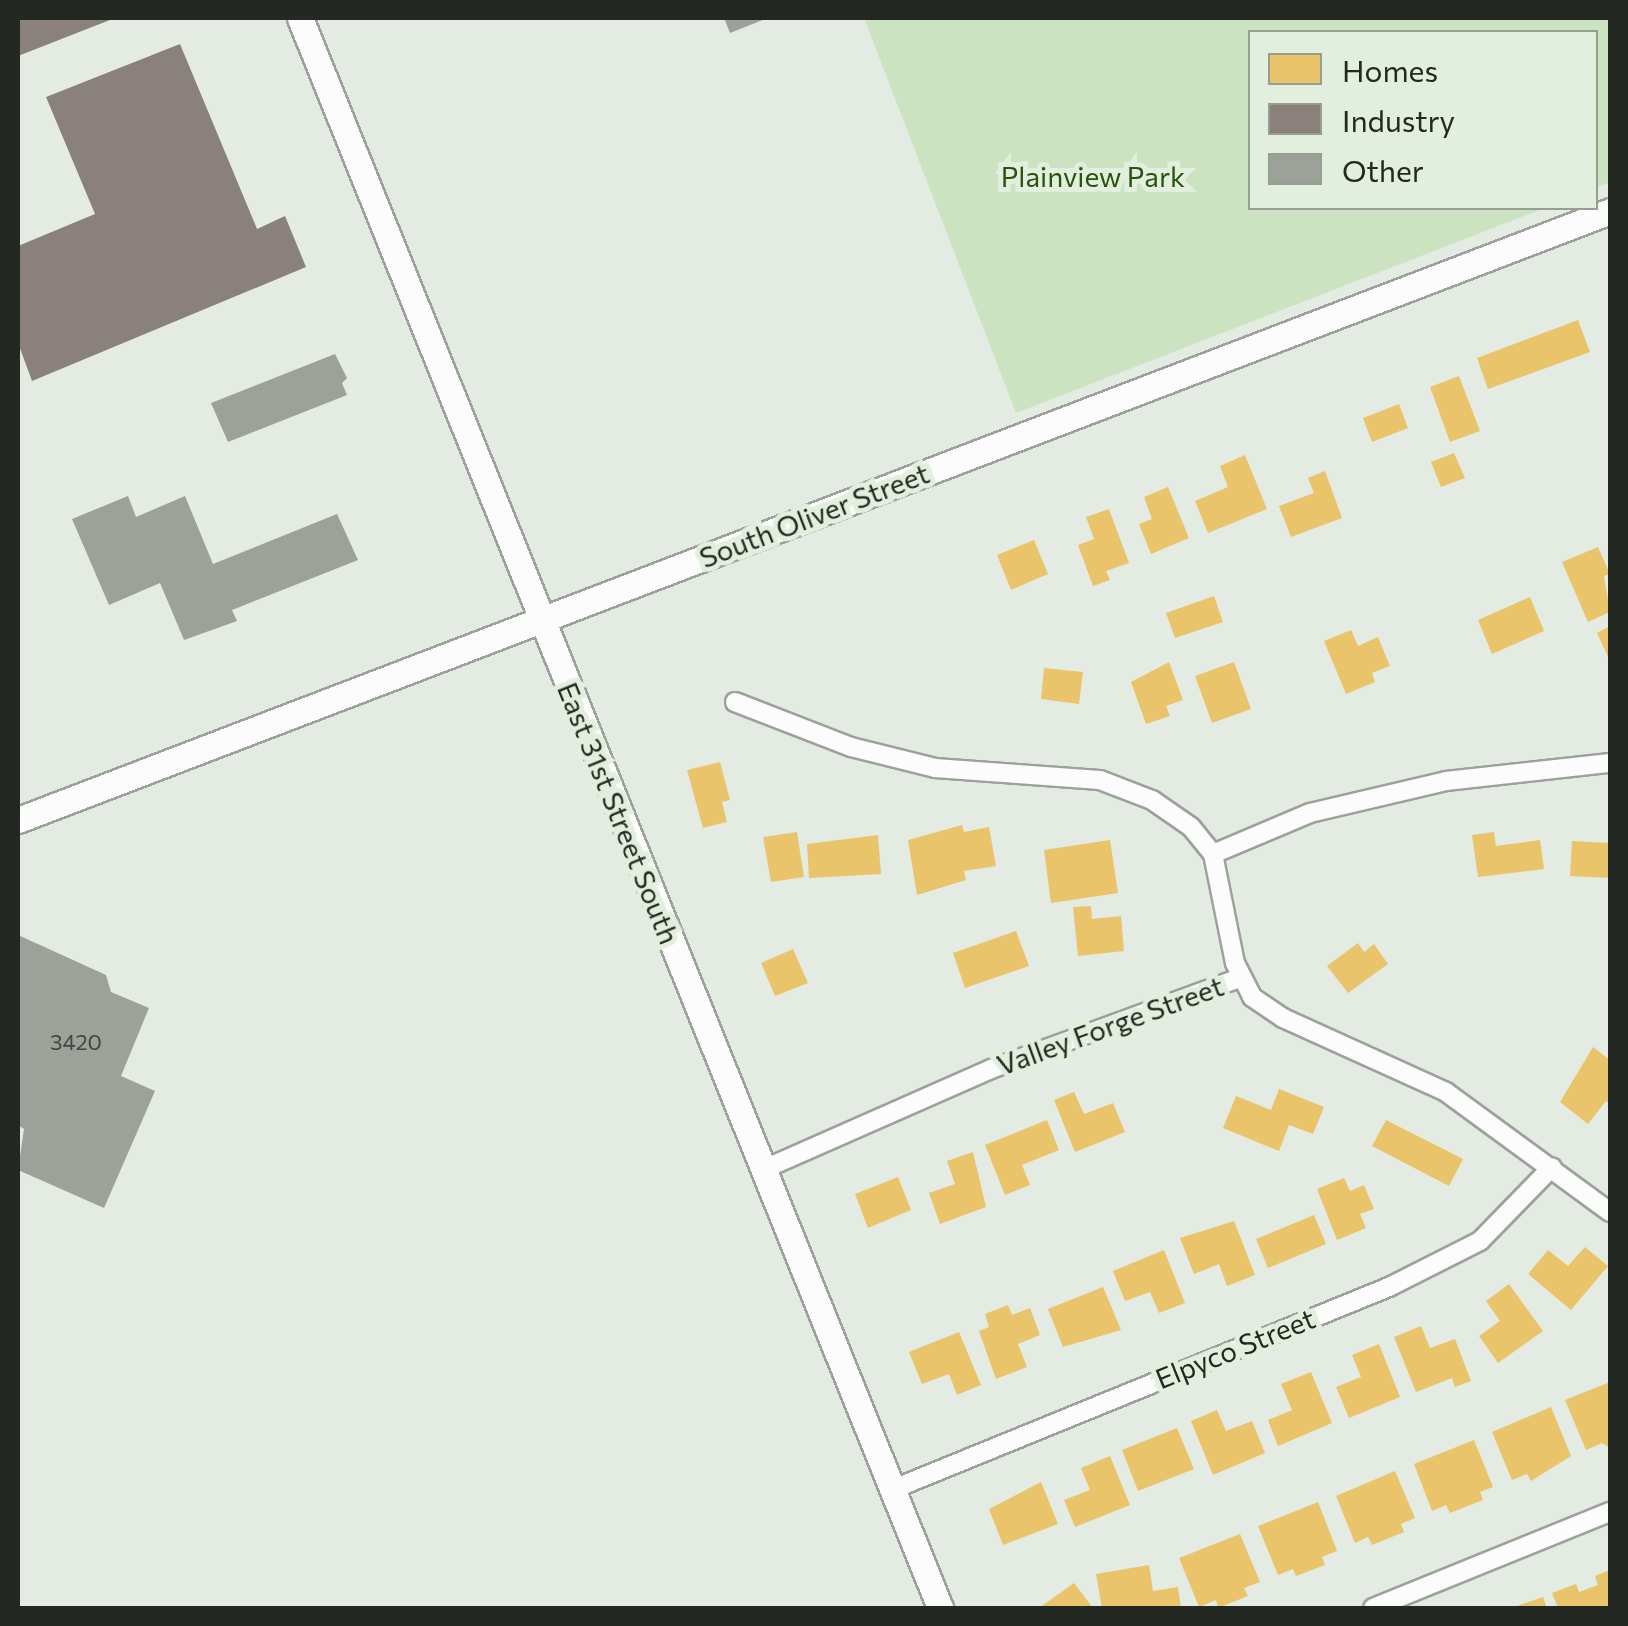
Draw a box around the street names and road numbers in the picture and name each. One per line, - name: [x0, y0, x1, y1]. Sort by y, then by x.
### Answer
- street label: South Oliver Street: [694, 456, 934, 574]
- street label: East 31st Street South: [551, 677, 687, 949]
- street label: Valley Forge Street: [992, 968, 1228, 1082]
- street label: Elpyco Street: [1150, 1301, 1320, 1395]

